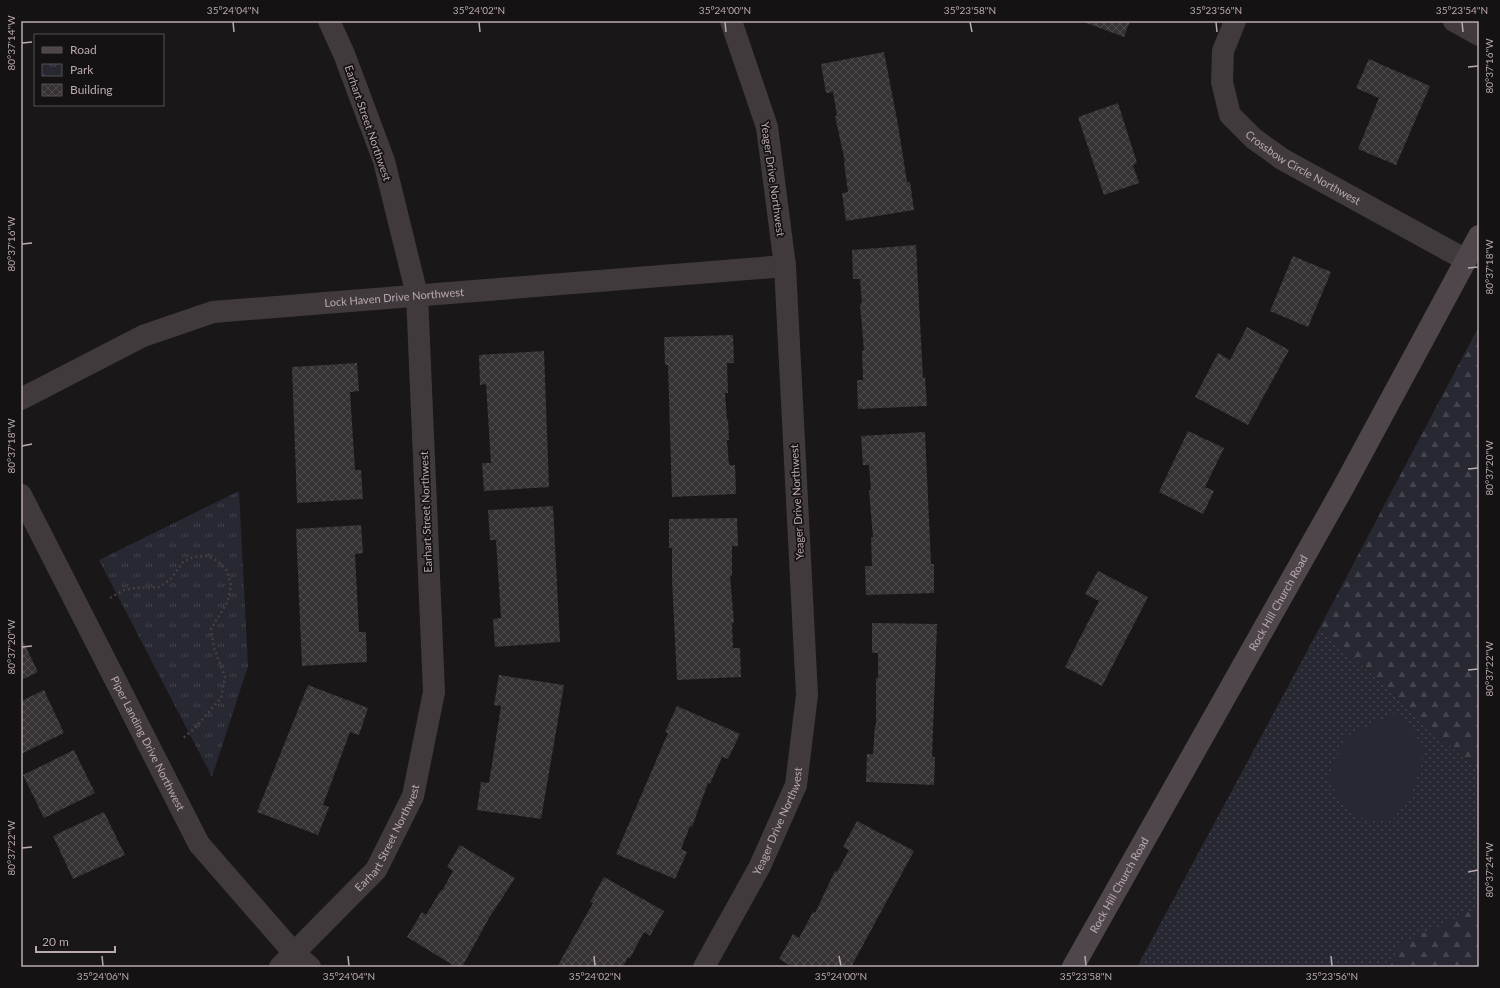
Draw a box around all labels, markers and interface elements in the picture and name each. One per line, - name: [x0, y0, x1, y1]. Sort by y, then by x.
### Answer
- text: 35°24'04"N: [207, 4, 259, 16]
- text: 35°24'02"N: [453, 4, 505, 16]
- text: 35°24'00"N: [699, 4, 751, 16]
- text: 35°23'58"N: [944, 4, 996, 16]
- text: 35°23'56"N: [1190, 4, 1242, 16]
- text: 35°23'54"N: [1436, 4, 1488, 16]
- text: 80°37'14"W: [5, 15, 17, 71]
- legend: [34, 34, 164, 106]
- text: 80°37'16"W: [1483, 38, 1495, 94]
- text: Road: [70, 42, 97, 57]
- text: Park: [70, 62, 94, 77]
- street label: Earhart Street Northwest: [343, 63, 394, 182]
- text: Building: [70, 82, 113, 97]
- street label: Yeager Drive Northwest: [759, 121, 788, 237]
- street label: Crossbow Circle Northwest: [1243, 127, 1363, 207]
- text: 80°37'16"W: [5, 216, 17, 272]
- text: 80°37'18"W: [1483, 239, 1495, 295]
- street label: Lock Haven Drive Northwest: [324, 285, 464, 309]
- text: 80°37'18"W: [5, 418, 17, 474]
- text: 80°37'20"W: [1483, 440, 1495, 496]
- street label: Yeager Drive Northwest: [787, 444, 806, 560]
- street label: Earhart Street Northwest: [417, 451, 434, 573]
- street label: Rock Hill Church Road: [1246, 553, 1310, 653]
- text: 80°37'20"W: [5, 619, 17, 675]
- text: 80°37'22"W: [1483, 641, 1495, 697]
- street label: Piper Landing Drive Northwest: [108, 674, 188, 813]
- street label: Yeager Drive Northwest: [749, 766, 804, 877]
- street label: Earhart Street Northwest: [352, 783, 421, 894]
- text: 80°37'22"W: [5, 820, 17, 876]
- street label: Rock Hill Church Road: [1087, 835, 1151, 935]
- text: 80°37'24"W: [1483, 842, 1495, 898]
- scale bar: [36, 928, 115, 954]
- text: 20 m: [42, 934, 69, 949]
- text: 35°24'06"N: [77, 970, 129, 982]
- text: 35°24'04"N: [323, 970, 375, 982]
- text: 35°24'02"N: [569, 970, 621, 982]
- text: 35°24'00"N: [815, 970, 867, 982]
- text: 35°23'58"N: [1060, 970, 1112, 982]
- text: 35°23'56"N: [1306, 970, 1358, 982]

